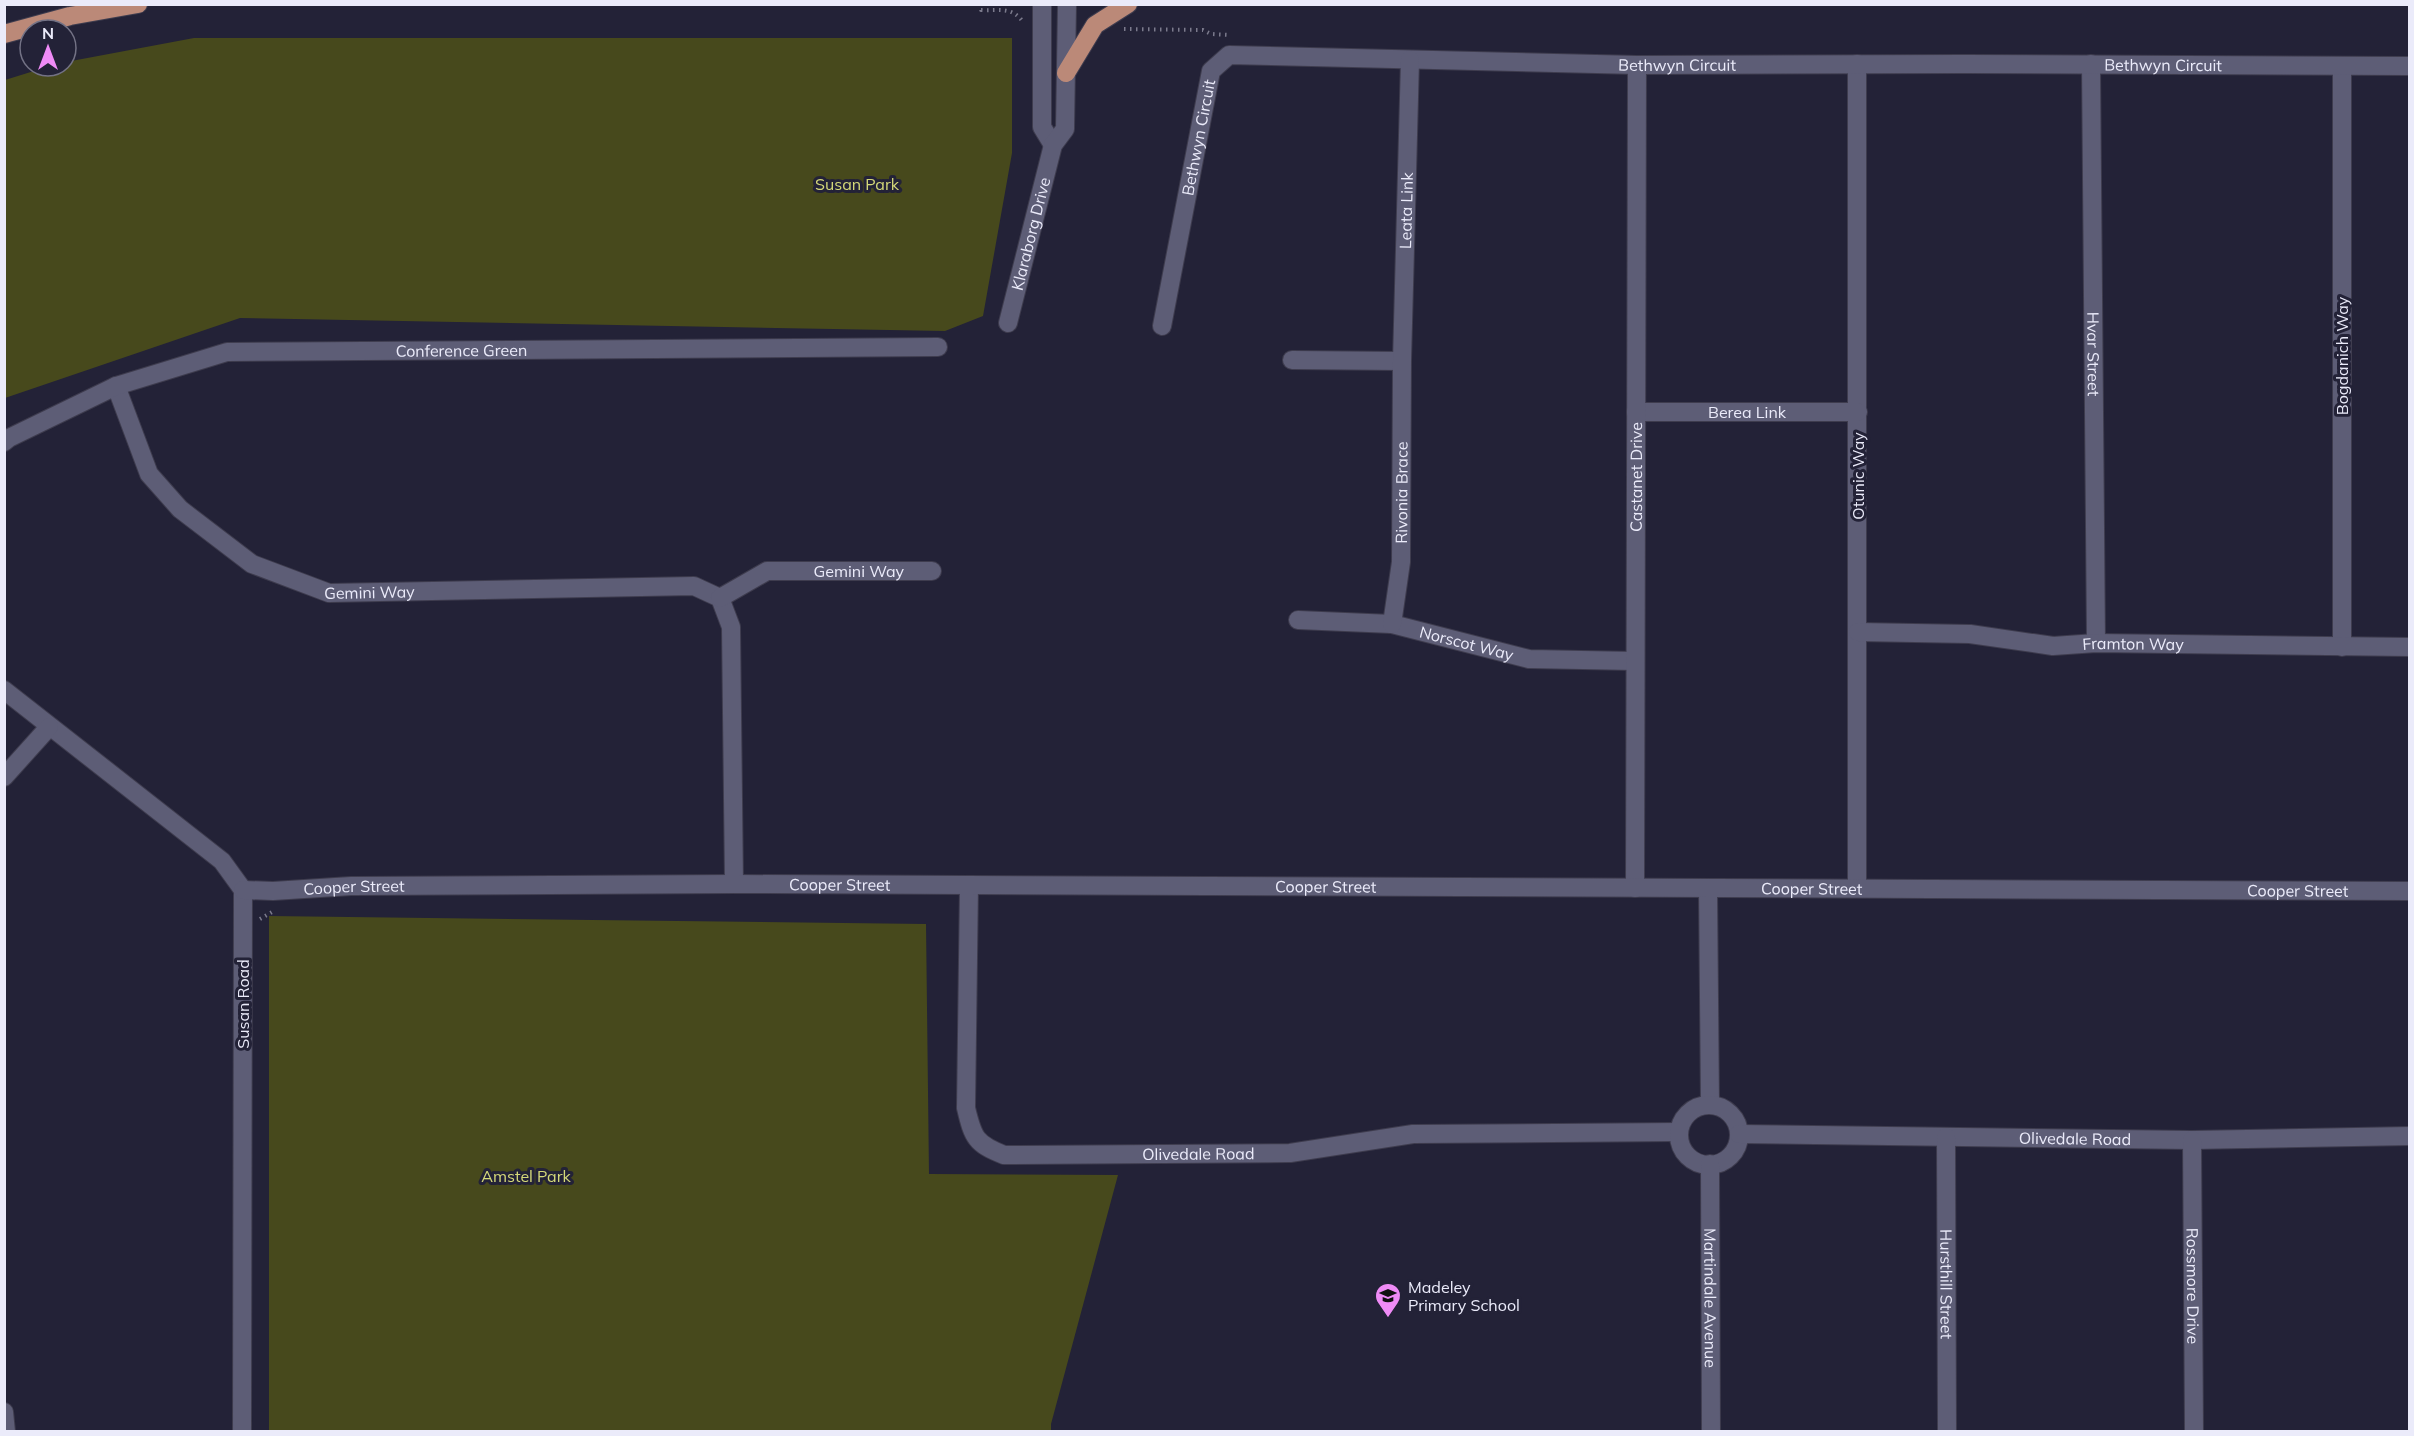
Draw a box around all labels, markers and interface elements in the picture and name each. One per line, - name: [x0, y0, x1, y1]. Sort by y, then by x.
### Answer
- north arrow: [18, 18, 78, 78]
- text: N: [42, 23, 54, 43]
- street label: Bethwyn Circuit: [1618, 55, 1736, 75]
- street label: Bethwyn Circuit: [2104, 55, 2222, 75]
- street label: Bethwyn Circuit: [1177, 77, 1219, 197]
- street label: Leata Link: [1395, 171, 1417, 249]
- park label: Susan Park: [815, 174, 900, 194]
- street label: Klaraborg Drive: [1007, 175, 1054, 292]
- street label: Bogdanich Way: [2332, 296, 2352, 415]
- street label: Hvar Street: [2083, 312, 2104, 397]
- street label: Conference Green: [396, 340, 527, 361]
- street label: Berea Link: [1708, 402, 1787, 422]
- street label: Castanet Drive: [1626, 422, 1646, 532]
- street label: Otunic Way: [1848, 432, 1868, 520]
- street label: Rivonia Brace: [1391, 442, 1412, 544]
- street label: Gemini Way: [813, 561, 905, 581]
- street label: Gemini Way: [324, 581, 415, 603]
- street label: Norscot Way: [1417, 621, 1516, 665]
- street label: Framton Way: [2082, 633, 2184, 654]
- street label: Cooper Street: [789, 874, 891, 895]
- street label: Cooper Street: [303, 876, 405, 899]
- street label: Cooper Street: [1275, 876, 1377, 897]
- street label: Cooper Street: [1761, 878, 1863, 899]
- street label: Cooper Street: [2247, 880, 2349, 901]
- street label: Susan Road: [233, 959, 253, 1049]
- street label: Olivedale Road: [2019, 1128, 2131, 1149]
- street label: Olivedale Road: [1142, 1143, 1255, 1164]
- park label: Amstel Park: [481, 1166, 572, 1186]
- street label: Martindale Avenue: [1700, 1228, 1721, 1368]
- street label: Rossmore Drive: [2183, 1228, 2203, 1344]
- street label: Hursthill Street: [1936, 1229, 1957, 1339]
- place label: Madeley Primary School: [1408, 1277, 1520, 1315]
- school or university icon: Madeley Primary School: [1373, 1281, 1403, 1319]

